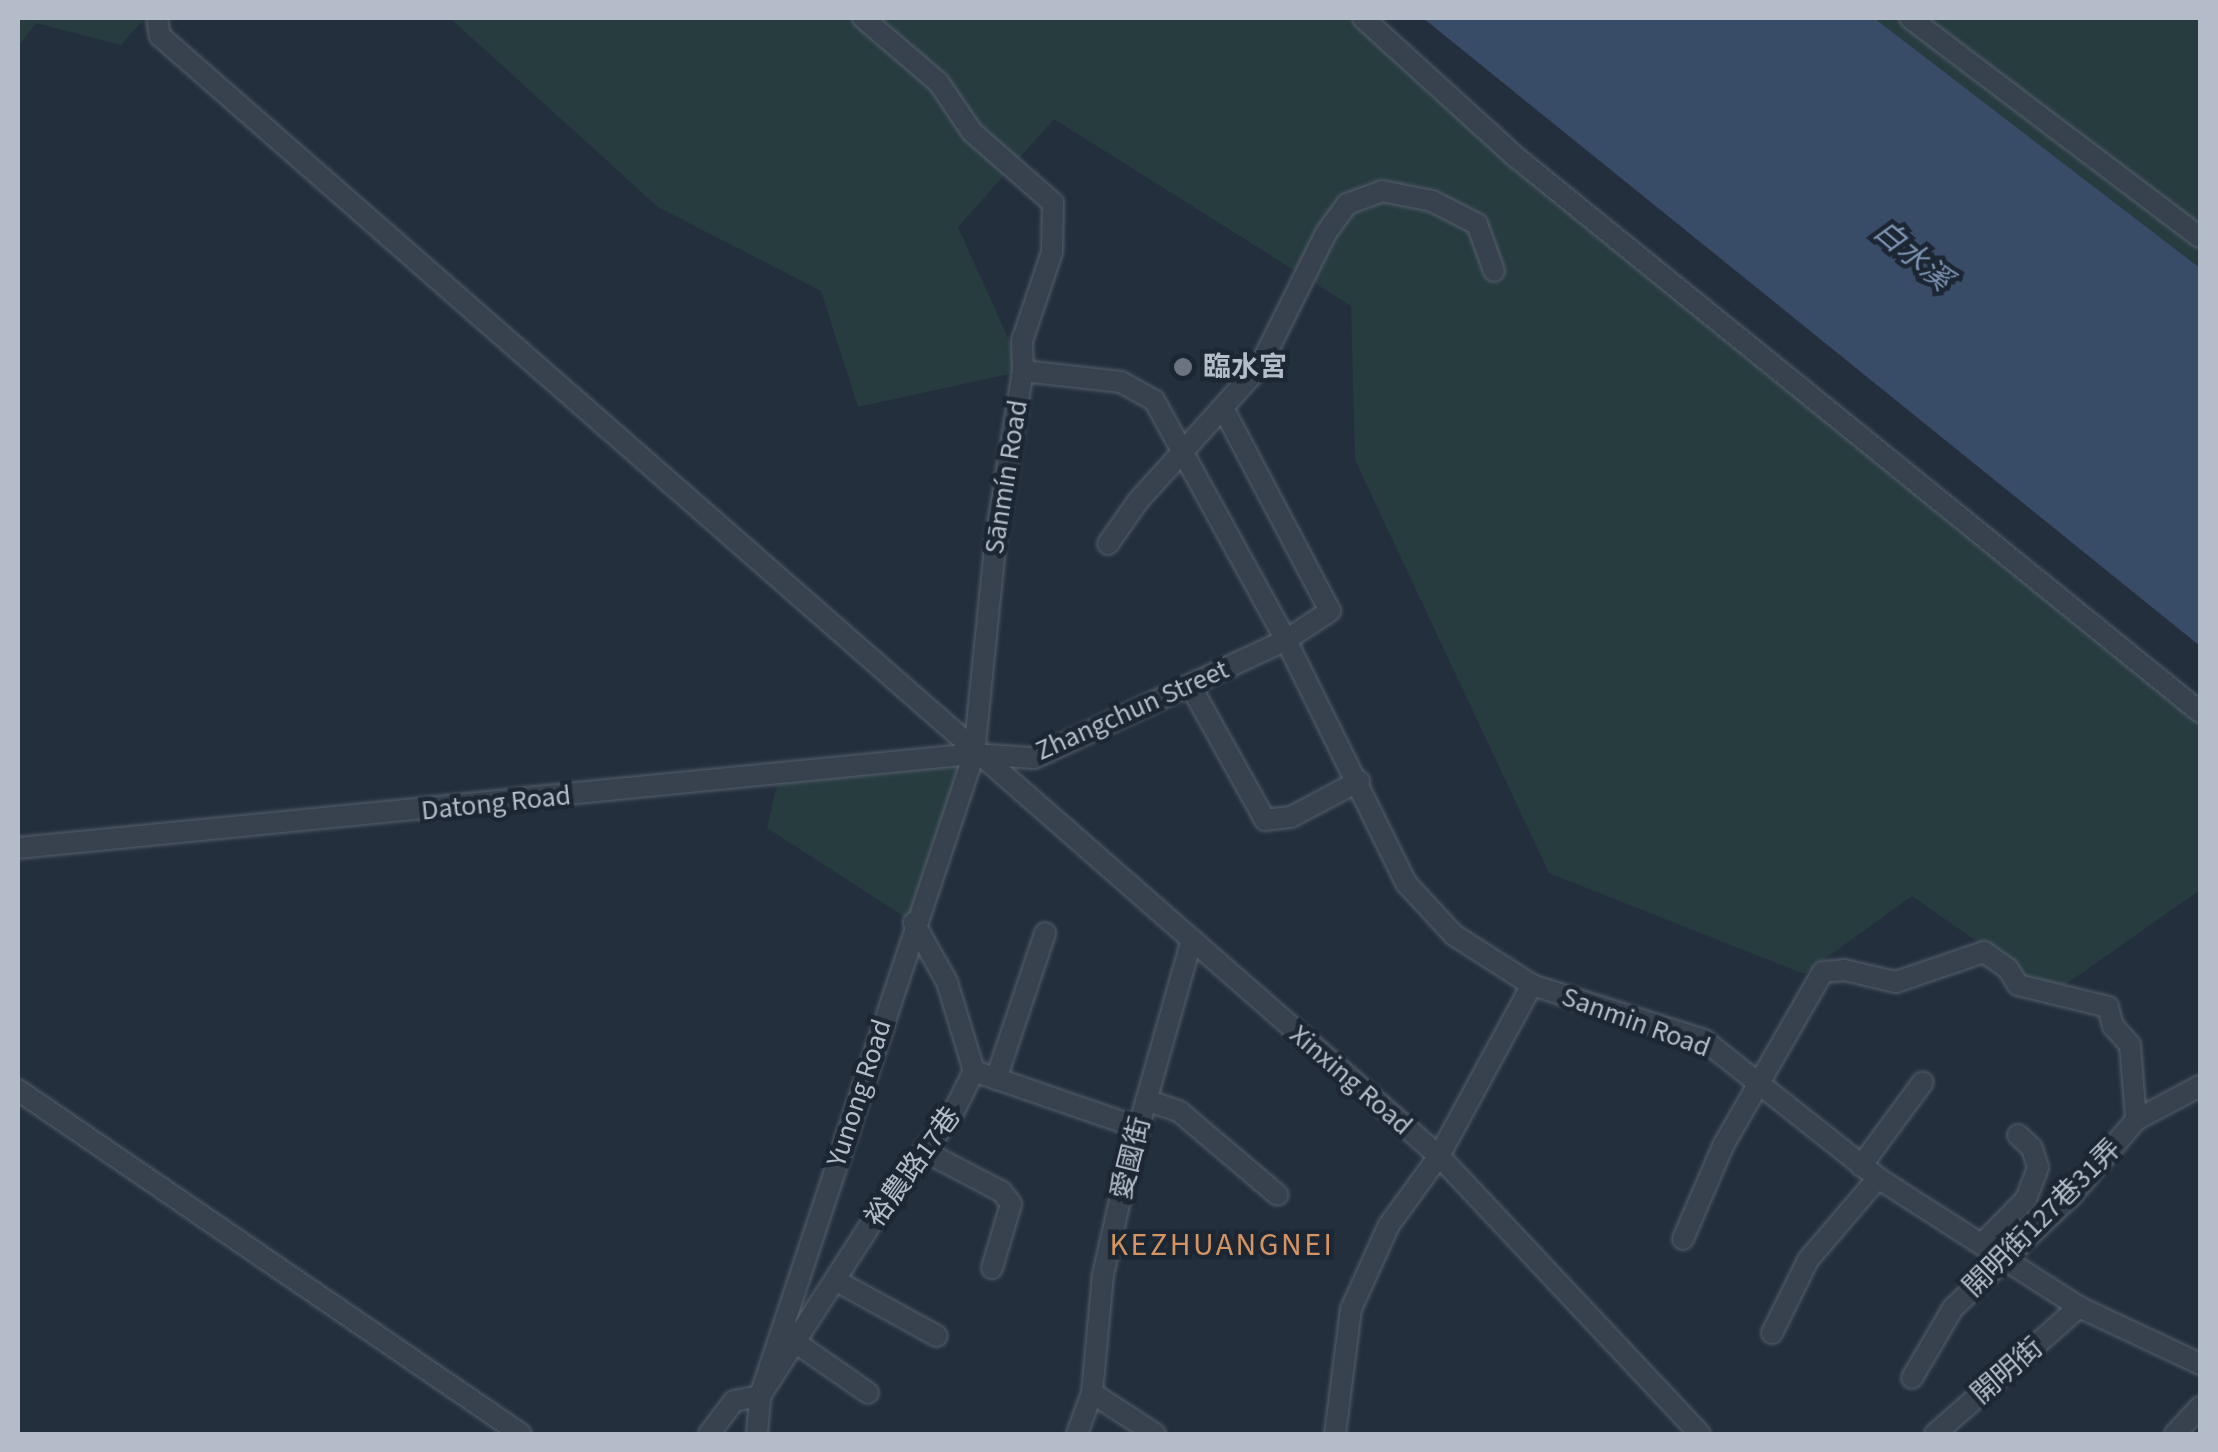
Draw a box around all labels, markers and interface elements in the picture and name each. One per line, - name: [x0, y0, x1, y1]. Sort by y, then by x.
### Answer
- water label: 白水溪: [1866, 213, 1958, 299]
- place label: 臨水宮: [1203, 350, 1287, 384]
- marker: 臨水宮: [1172, 356, 1194, 378]
- street label: Sānmín Road: [977, 398, 1035, 556]
- street label: Zhangchun Street: [1030, 652, 1234, 768]
- street label: Datong Road: [419, 778, 573, 828]
- street label: Sanmin Road: [1557, 980, 1715, 1064]
- street label: Yunong Road: [819, 1015, 899, 1171]
- street label: Xinxing Road: [1283, 1018, 1419, 1142]
- street label: 裕農路17巷: [858, 1101, 968, 1233]
- street label: 愛國街: [1105, 1113, 1157, 1203]
- street label: 開明街127巷31弄: [1956, 1132, 2128, 1304]
- district label: KEZHUANGNEI: [1110, 1226, 1334, 1264]
- street label: 開明街: [1964, 1331, 2050, 1411]

